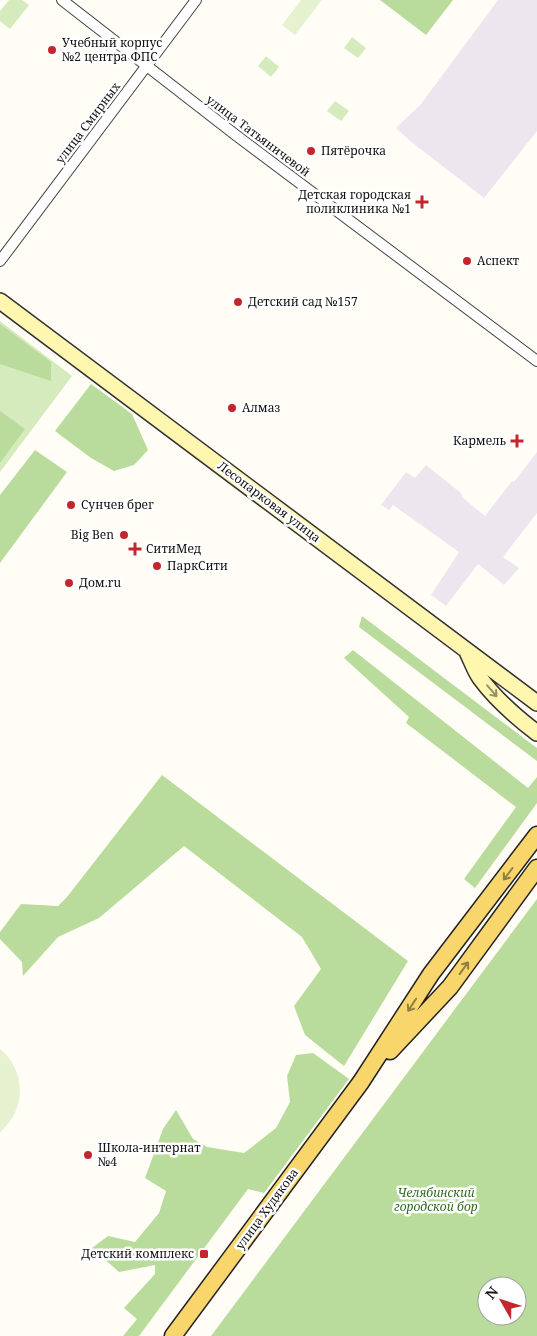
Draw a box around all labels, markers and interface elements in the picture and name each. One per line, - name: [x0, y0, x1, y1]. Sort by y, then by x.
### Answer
- place label: Учебный корпус №2 центра ФПС: [62, 34, 162, 65]
- marker: Учебный корпус №2 центра ФПС: [46, 44, 58, 56]
- street label: улица Смирных: [51, 78, 124, 167]
- street label: улица Татьяничевой: [203, 91, 314, 180]
- place label: Пятёрочка: [321, 142, 386, 159]
- marker: Пятёрочка: [305, 145, 317, 157]
- place label: Детская городская поликлиника №1: [298, 186, 411, 217]
- marker: Детская городская поликлиника №1: [415, 195, 429, 209]
- place label: Аспект: [477, 252, 520, 269]
- marker: Аспект: [461, 255, 473, 267]
- place label: Детский сад №157: [248, 293, 358, 310]
- marker: Детский сад №157: [232, 296, 244, 308]
- place label: Алмаз: [242, 399, 281, 416]
- marker: Алмаз: [226, 402, 238, 414]
- place label: Кармель: [453, 432, 507, 449]
- marker: Кармель: [510, 434, 524, 448]
- street label: Лесопарковая улица: [214, 457, 324, 546]
- place label: Сунчев брег: [81, 496, 154, 513]
- marker: Сунчев брег: [65, 499, 77, 511]
- place label: Big Ben: [71, 526, 114, 543]
- marker: Big Ben: [118, 529, 130, 541]
- place label: СитиМед: [146, 540, 201, 557]
- marker: СитиМед: [128, 542, 142, 556]
- place label: ПаркСити: [167, 557, 228, 574]
- marker: ПаркСити: [151, 560, 163, 572]
- place label: Дом.ru: [79, 574, 121, 591]
- marker: Дом.ru: [63, 577, 75, 589]
- one-way arrow: [486, 685, 497, 698]
- one-way arrow: [502, 867, 513, 880]
- one-way arrow: [459, 961, 469, 975]
- one-way arrow: [406, 997, 416, 1011]
- place label: Школа-интернат №4: [98, 1139, 201, 1170]
- marker: Школа-интернат №4: [82, 1149, 94, 1161]
- street label: улица Худякова: [231, 1164, 302, 1253]
- park label: Челябинский городской бор: [394, 1184, 478, 1215]
- place label: Детский комплекс: [81, 1245, 194, 1262]
- marker: Детский комплекс: [198, 1248, 210, 1260]
- north arrow: [477, 1276, 527, 1326]
- text: N: [481, 1282, 502, 1303]

